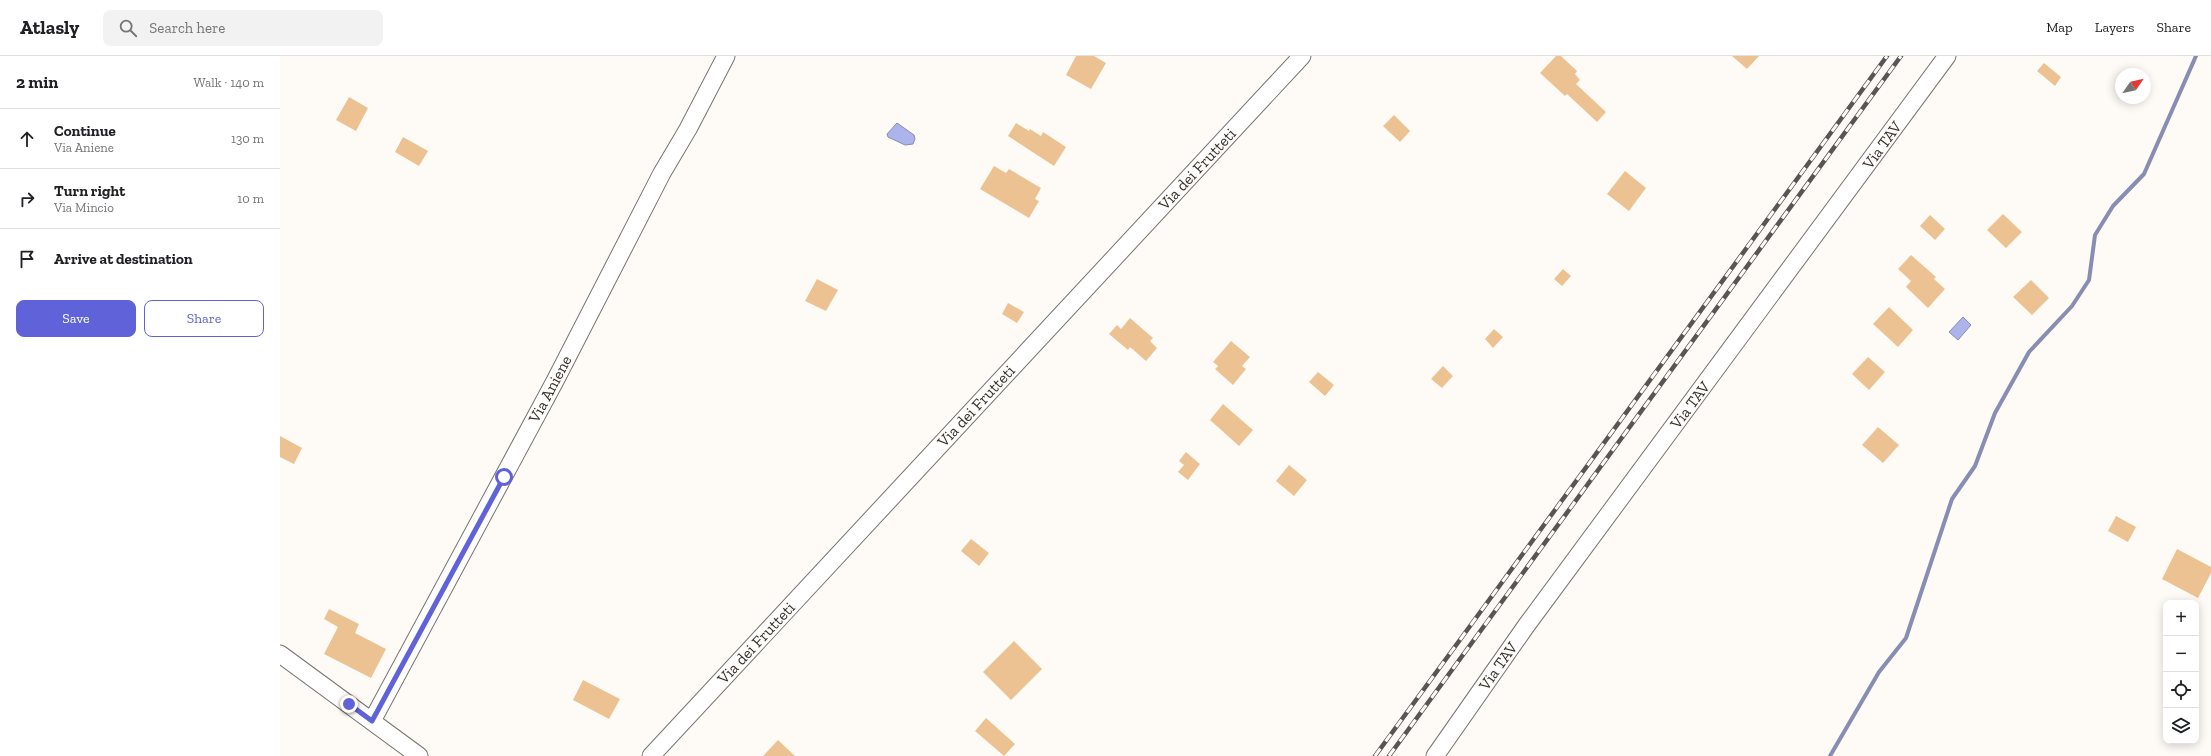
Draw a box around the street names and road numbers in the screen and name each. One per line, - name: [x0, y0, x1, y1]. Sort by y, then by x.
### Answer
- street label: Via TAV: [1858, 117, 1906, 173]
- street label: Via dei Frutteti: [1154, 124, 1240, 215]
- street label: Via Aniene: [524, 352, 576, 427]
- street label: Via dei Frutteti: [933, 361, 1019, 452]
- street label: Via TAV: [1665, 377, 1714, 433]
- street label: Via dei Frutteti: [713, 598, 799, 689]
- street label: Via TAV: [1474, 638, 1522, 695]

